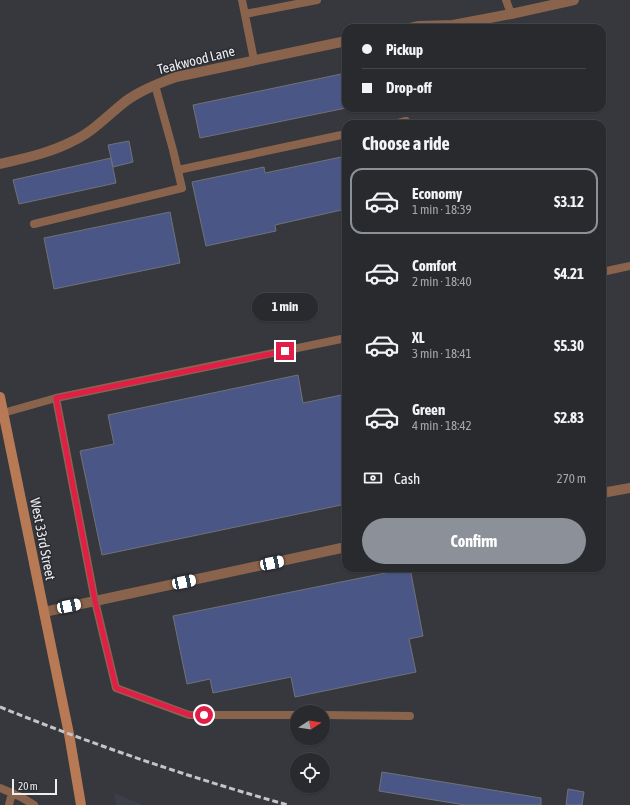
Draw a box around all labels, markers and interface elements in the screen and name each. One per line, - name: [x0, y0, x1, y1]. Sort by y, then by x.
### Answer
- text: Pickup: [386, 41, 423, 58]
- street label: Teakwood Lane: [156, 43, 236, 77]
- text: Drop-off: [386, 79, 432, 96]
- text: Choose a ride: [362, 133, 450, 154]
- icon: car: [364, 183, 400, 219]
- text: Economy: [412, 185, 462, 202]
- text: $3.12: [554, 193, 584, 210]
- text: 1 min · 18:39: [412, 202, 472, 217]
- icon: car: [364, 255, 400, 291]
- text: Comfort: [412, 257, 456, 274]
- text: $4.21: [554, 265, 584, 282]
- text: 2 min · 18:40: [412, 274, 472, 289]
- callout: 1 min: [252, 293, 318, 321]
- text: 1 min: [272, 299, 298, 314]
- icon: car: [364, 327, 400, 363]
- text: XL: [412, 329, 425, 346]
- text: $5.30: [554, 337, 584, 354]
- route end: [276, 342, 294, 360]
- text: 3 min · 18:41: [412, 346, 472, 361]
- icon: car: [364, 399, 400, 435]
- text: Green: [412, 401, 445, 418]
- text: $2.83: [554, 409, 584, 426]
- text: 4 min · 18:42: [412, 418, 472, 433]
- icon: cash: [362, 467, 384, 489]
- text: Cash: [394, 470, 420, 487]
- text: 270 m: [557, 471, 586, 486]
- street label: West 33rd Street: [27, 496, 59, 582]
- button: Confirm: [362, 518, 586, 564]
- car: [259, 555, 285, 571]
- car: [171, 574, 197, 590]
- car: [56, 598, 82, 614]
- north arrow: [290, 705, 330, 745]
- map controls: [290, 705, 330, 793]
- route start: [195, 706, 213, 724]
- button: locate: [290, 753, 330, 793]
- scale bar: [12, 777, 57, 796]
- text: 20 m: [18, 780, 38, 792]

